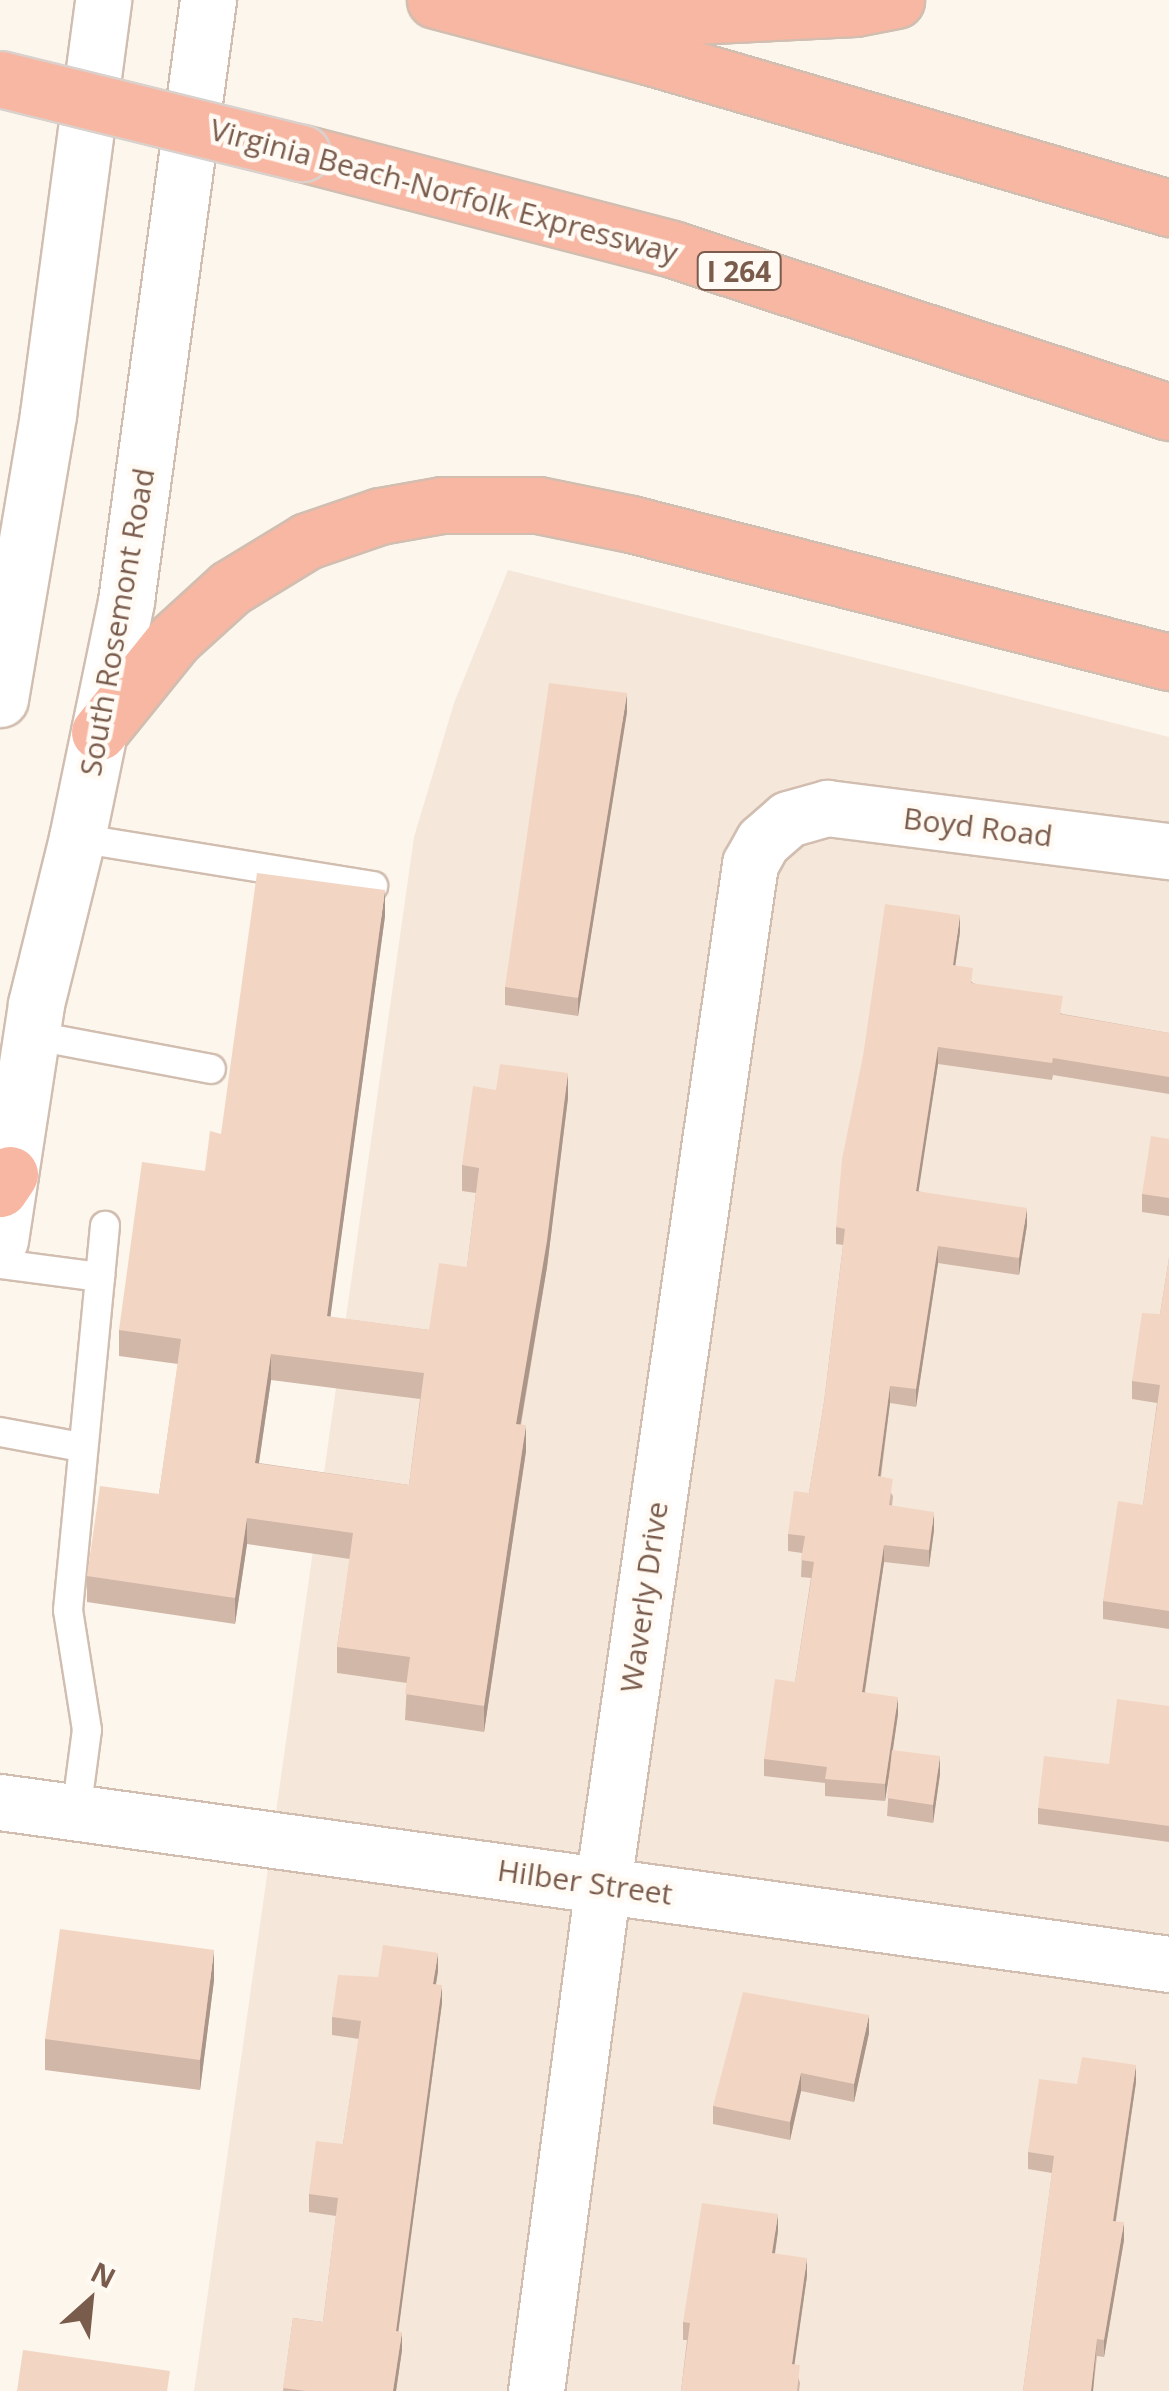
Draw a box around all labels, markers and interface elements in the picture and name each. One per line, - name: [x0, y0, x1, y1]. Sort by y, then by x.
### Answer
- street label: Virginia Beach-Norfolk Expressway: [206, 111, 682, 271]
- road number: I 264: [696, 248, 782, 294]
- street label: South Rosemont Road: [72, 465, 162, 779]
- street label: Boyd Road: [901, 800, 1055, 854]
- street label: Waverly Drive: [613, 1499, 675, 1695]
- street label: Hilber Street: [495, 1852, 675, 1912]
- north arrow: [40, 2251, 140, 2351]
- text: N: [85, 2252, 122, 2296]

